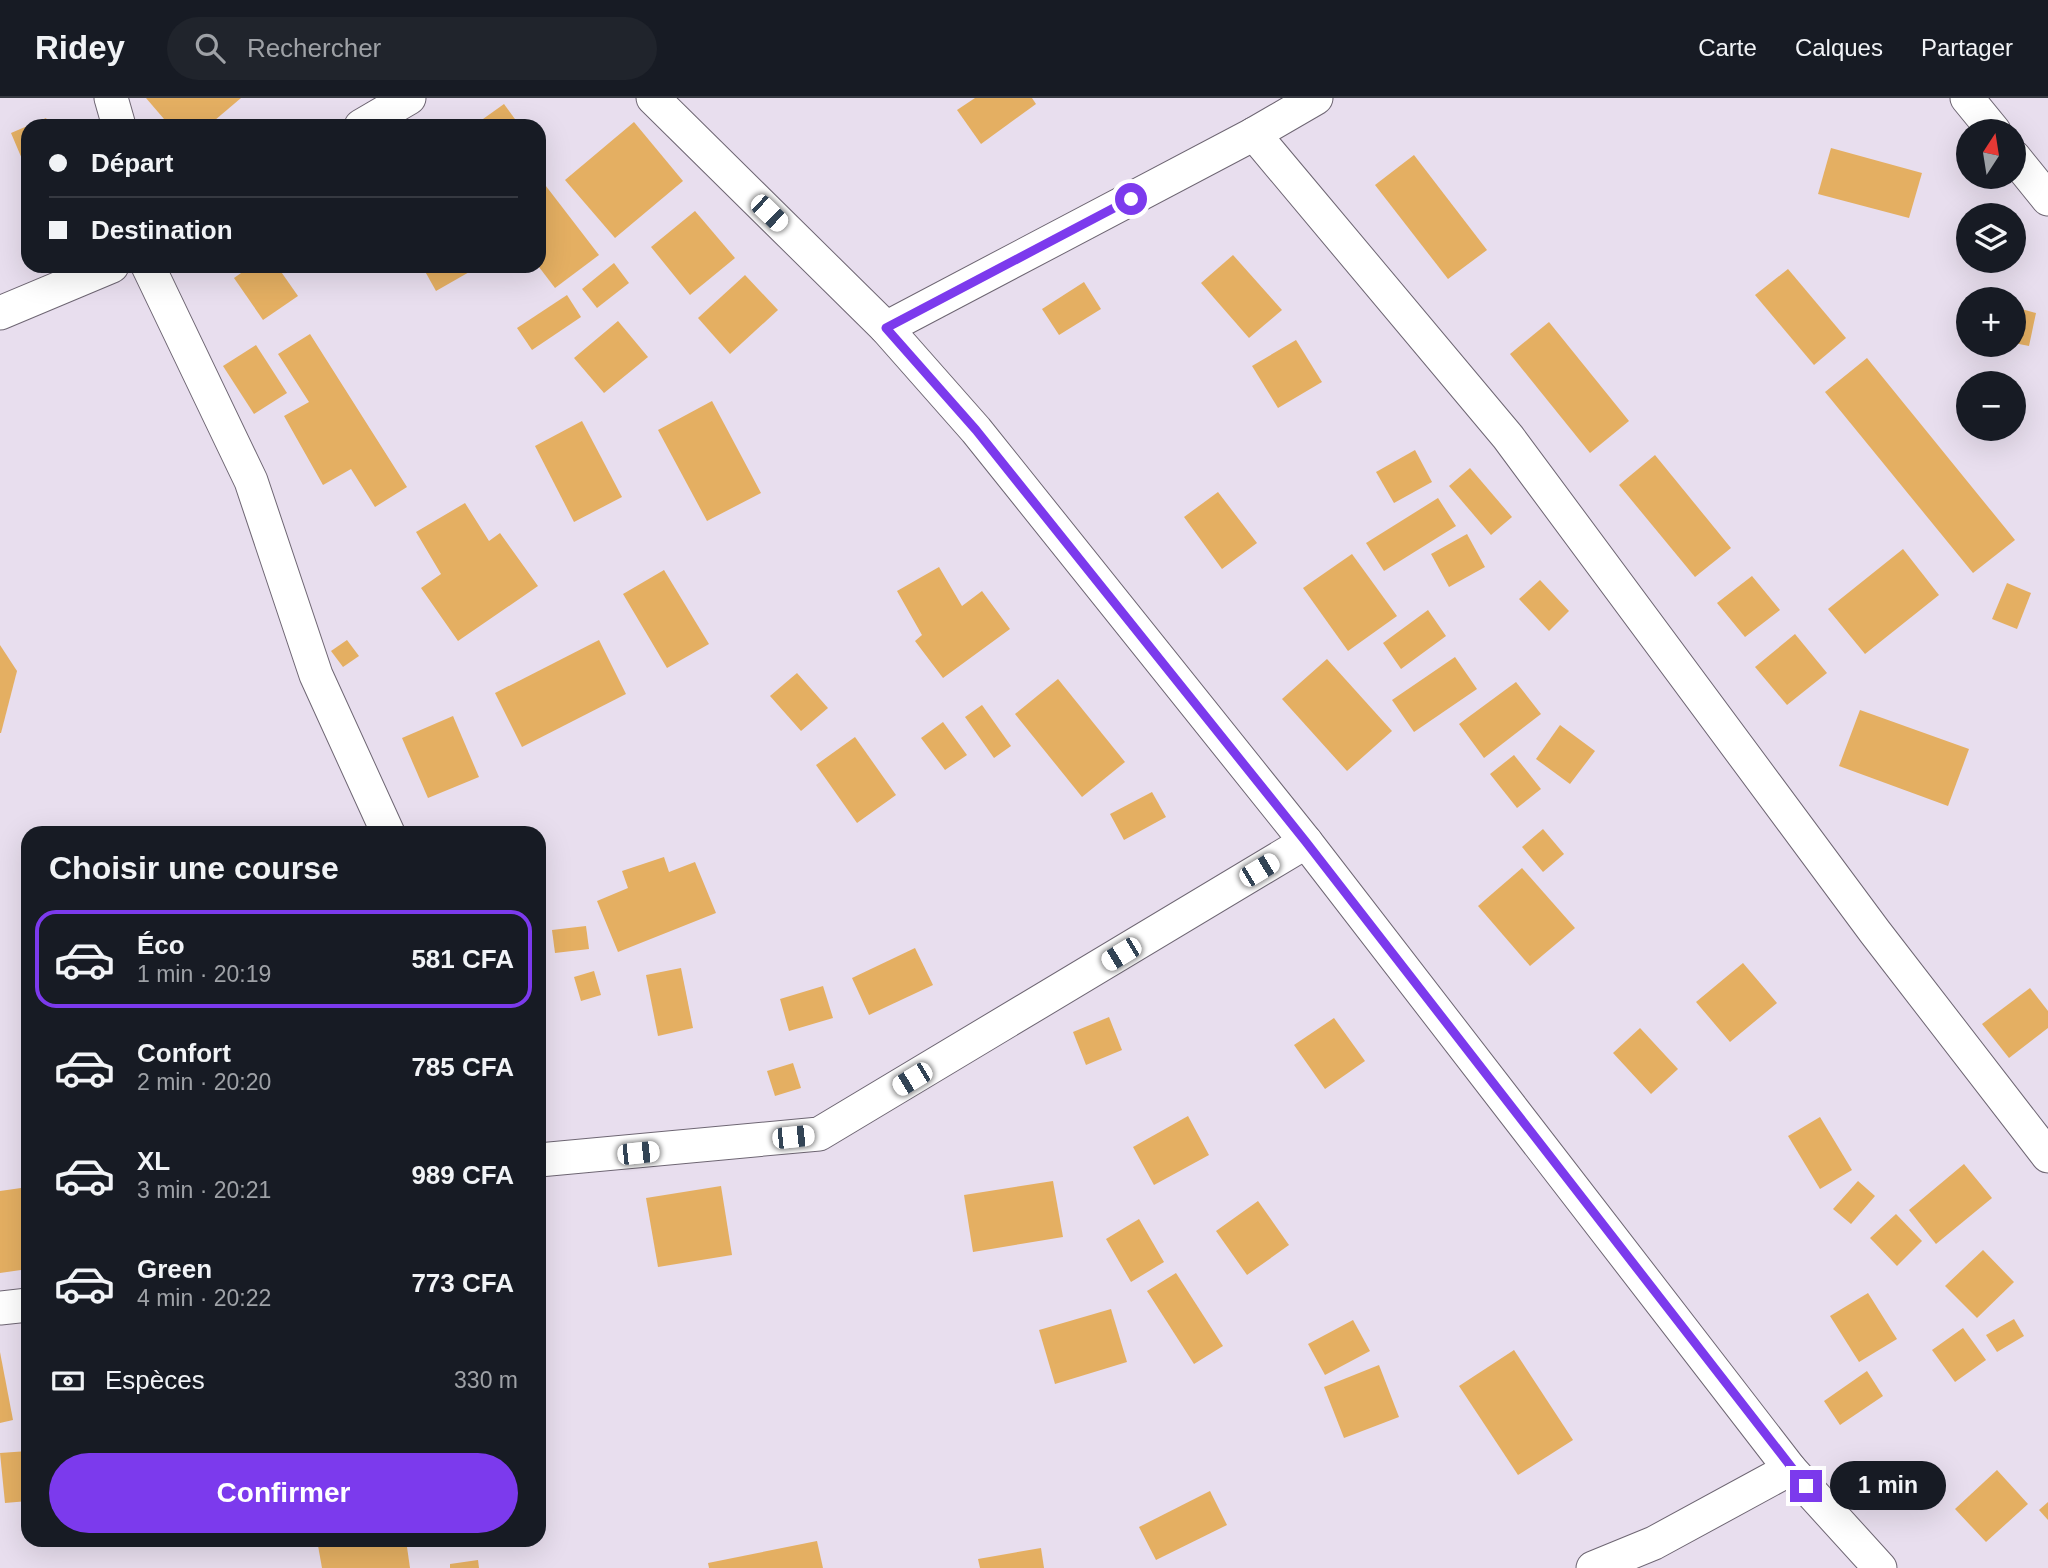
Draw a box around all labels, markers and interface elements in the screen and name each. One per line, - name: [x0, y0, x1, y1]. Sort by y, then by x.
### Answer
- search box: [167, 17, 657, 80]
- text: Ridey: [35, 29, 125, 66]
- icon: search: [191, 29, 229, 67]
- text: Rechercher: [247, 33, 381, 63]
- text: Carte: [1698, 34, 1757, 61]
- text: Calques: [1795, 34, 1883, 61]
- text: Partager: [1921, 34, 2013, 61]
- north arrow: [1956, 119, 2026, 189]
- map controls: [1956, 119, 2026, 441]
- text: Départ: [91, 148, 173, 178]
- route start: [1115, 183, 1147, 215]
- car: [747, 191, 792, 235]
- button: layers: [1956, 203, 2026, 273]
- text: Destination: [91, 215, 233, 245]
- button: +: [1956, 287, 2026, 357]
- button: −: [1956, 371, 2026, 441]
- text: Choisir une course: [49, 850, 339, 886]
- car: [1236, 850, 1283, 890]
- icon: car: [53, 928, 116, 991]
- text: Éco: [137, 930, 185, 960]
- car: [1098, 934, 1145, 974]
- text: 581 CFA: [411, 944, 514, 974]
- text: 1 min · 20:19: [137, 961, 271, 987]
- icon: car: [53, 1036, 116, 1099]
- text: Confort: [137, 1038, 231, 1068]
- text: 785 CFA: [411, 1052, 514, 1082]
- car: [889, 1059, 936, 1099]
- text: 2 min · 20:20: [137, 1069, 271, 1095]
- car: [772, 1124, 815, 1150]
- car: [617, 1140, 660, 1166]
- icon: car: [53, 1144, 116, 1207]
- text: XL: [137, 1146, 170, 1176]
- text: 989 CFA: [411, 1160, 514, 1190]
- text: 3 min · 20:21: [137, 1177, 271, 1203]
- icon: car: [53, 1252, 116, 1315]
- text: Green: [137, 1254, 212, 1284]
- text: 773 CFA: [411, 1268, 514, 1298]
- text: 4 min · 20:22: [137, 1285, 271, 1311]
- icon: cash: [49, 1362, 87, 1400]
- text: Espèces: [105, 1365, 205, 1395]
- text: 330 m: [454, 1367, 518, 1393]
- button: Confirmer: [49, 1453, 518, 1533]
- callout: 1 min: [1830, 1462, 1946, 1510]
- route end: [1790, 1470, 1822, 1502]
- text: 1 min: [1858, 1472, 1918, 1498]

